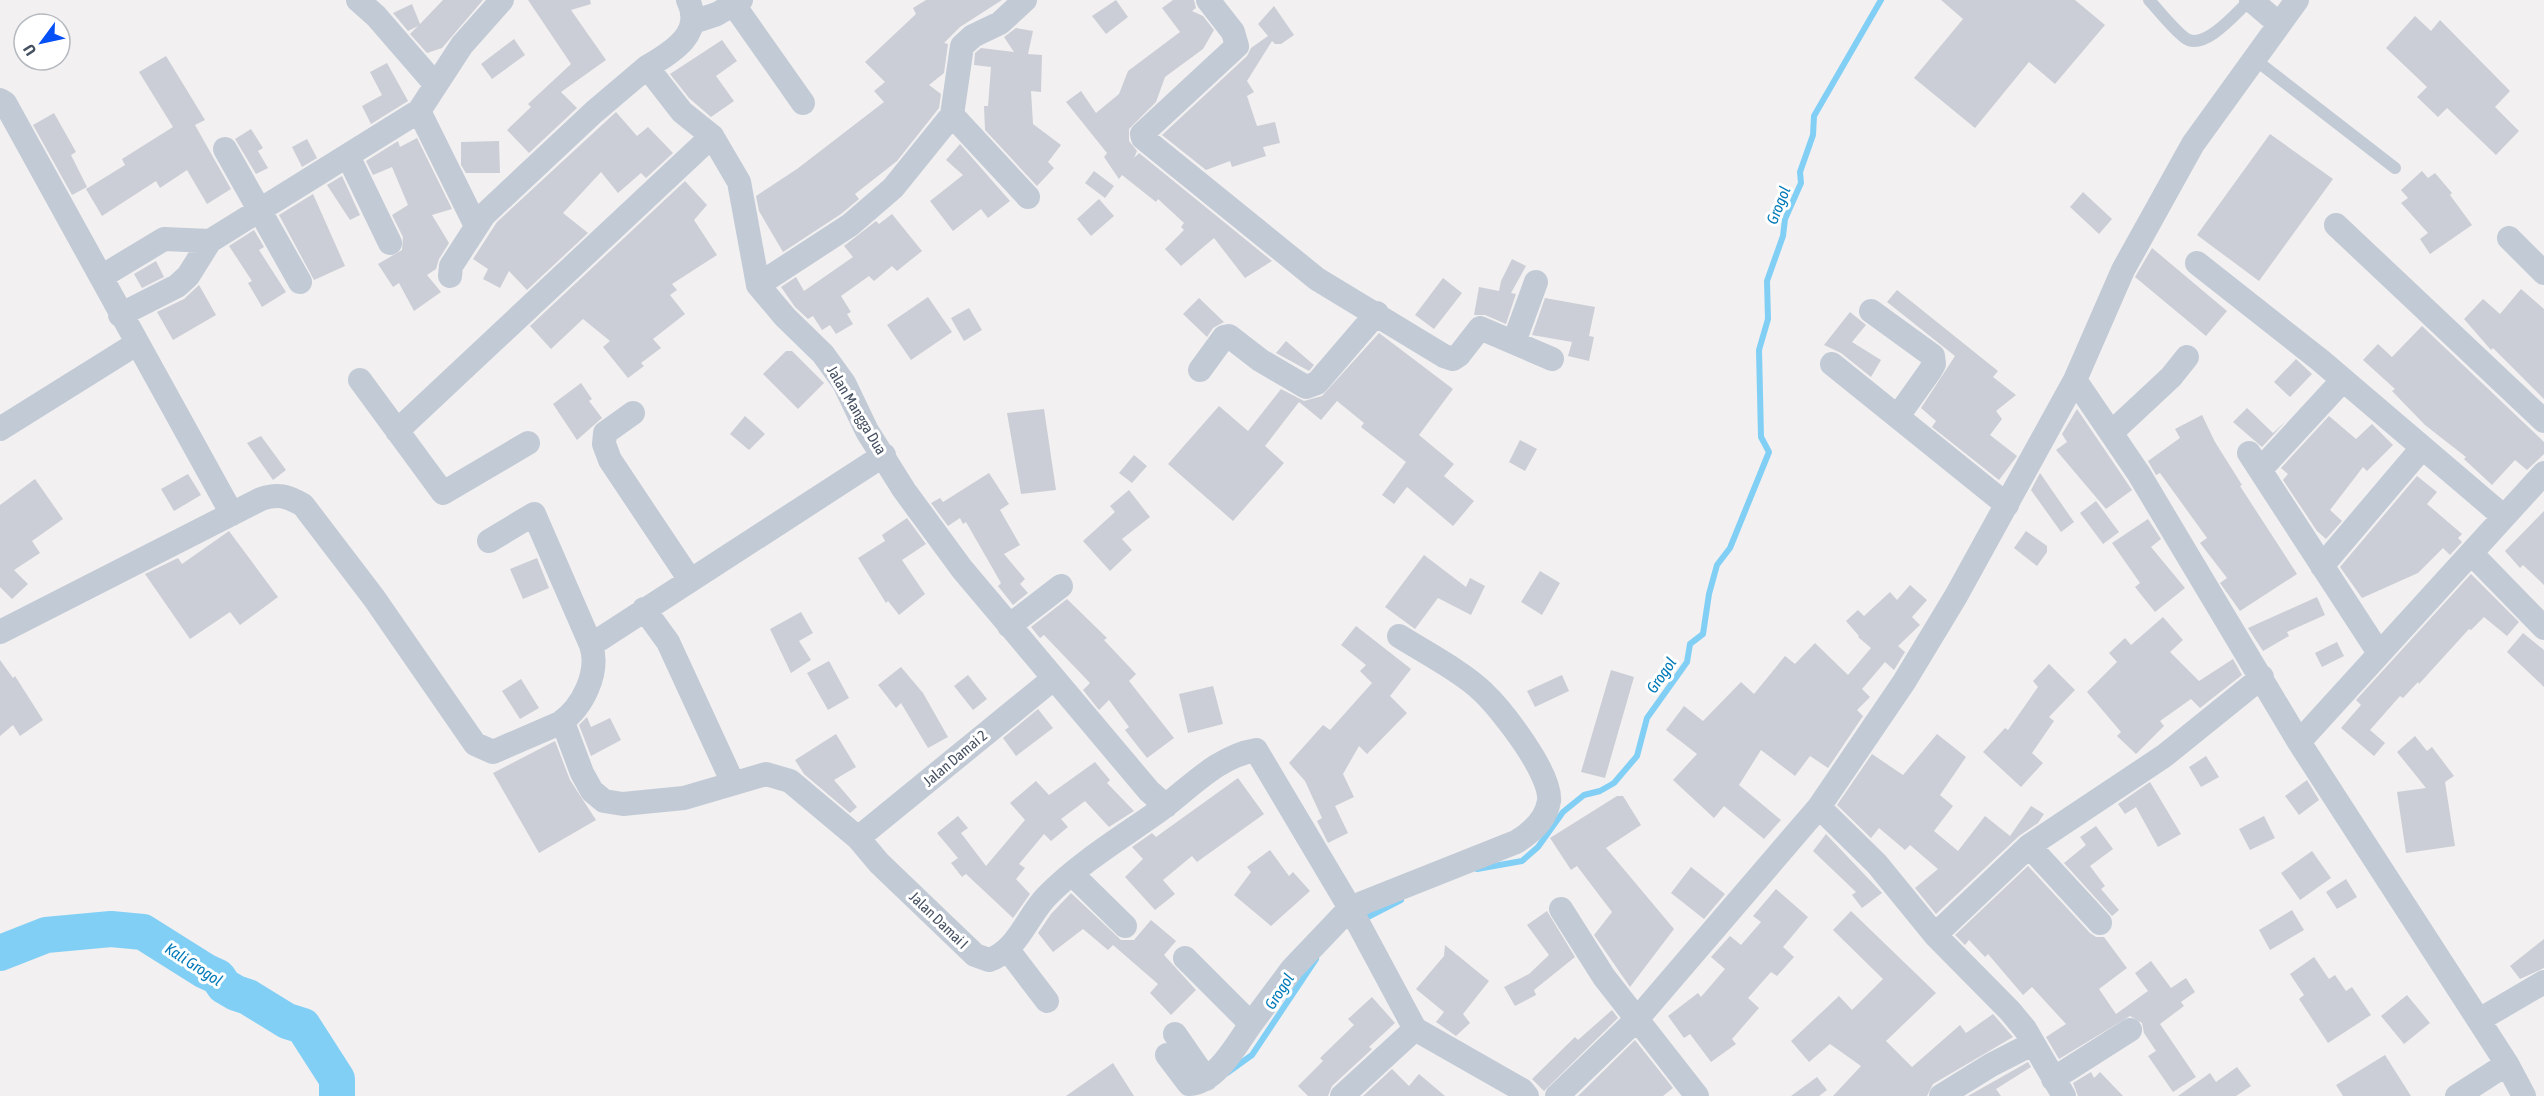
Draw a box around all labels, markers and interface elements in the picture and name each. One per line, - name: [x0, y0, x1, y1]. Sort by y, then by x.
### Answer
- north arrow: [12, 12, 72, 72]
- text: U: [19, 41, 40, 59]
- water label: Grogol: [1762, 183, 1795, 227]
- street label: Jalan Mangga Dua: [824, 363, 890, 457]
- water label: Grogol: [1642, 654, 1680, 697]
- street label: Jalan Damai 2: [920, 726, 990, 790]
- street label: Jalan Damai I: [906, 888, 972, 952]
- water label: Kali Grogol: [162, 939, 226, 990]
- water label: Grogol: [1261, 970, 1298, 1013]

